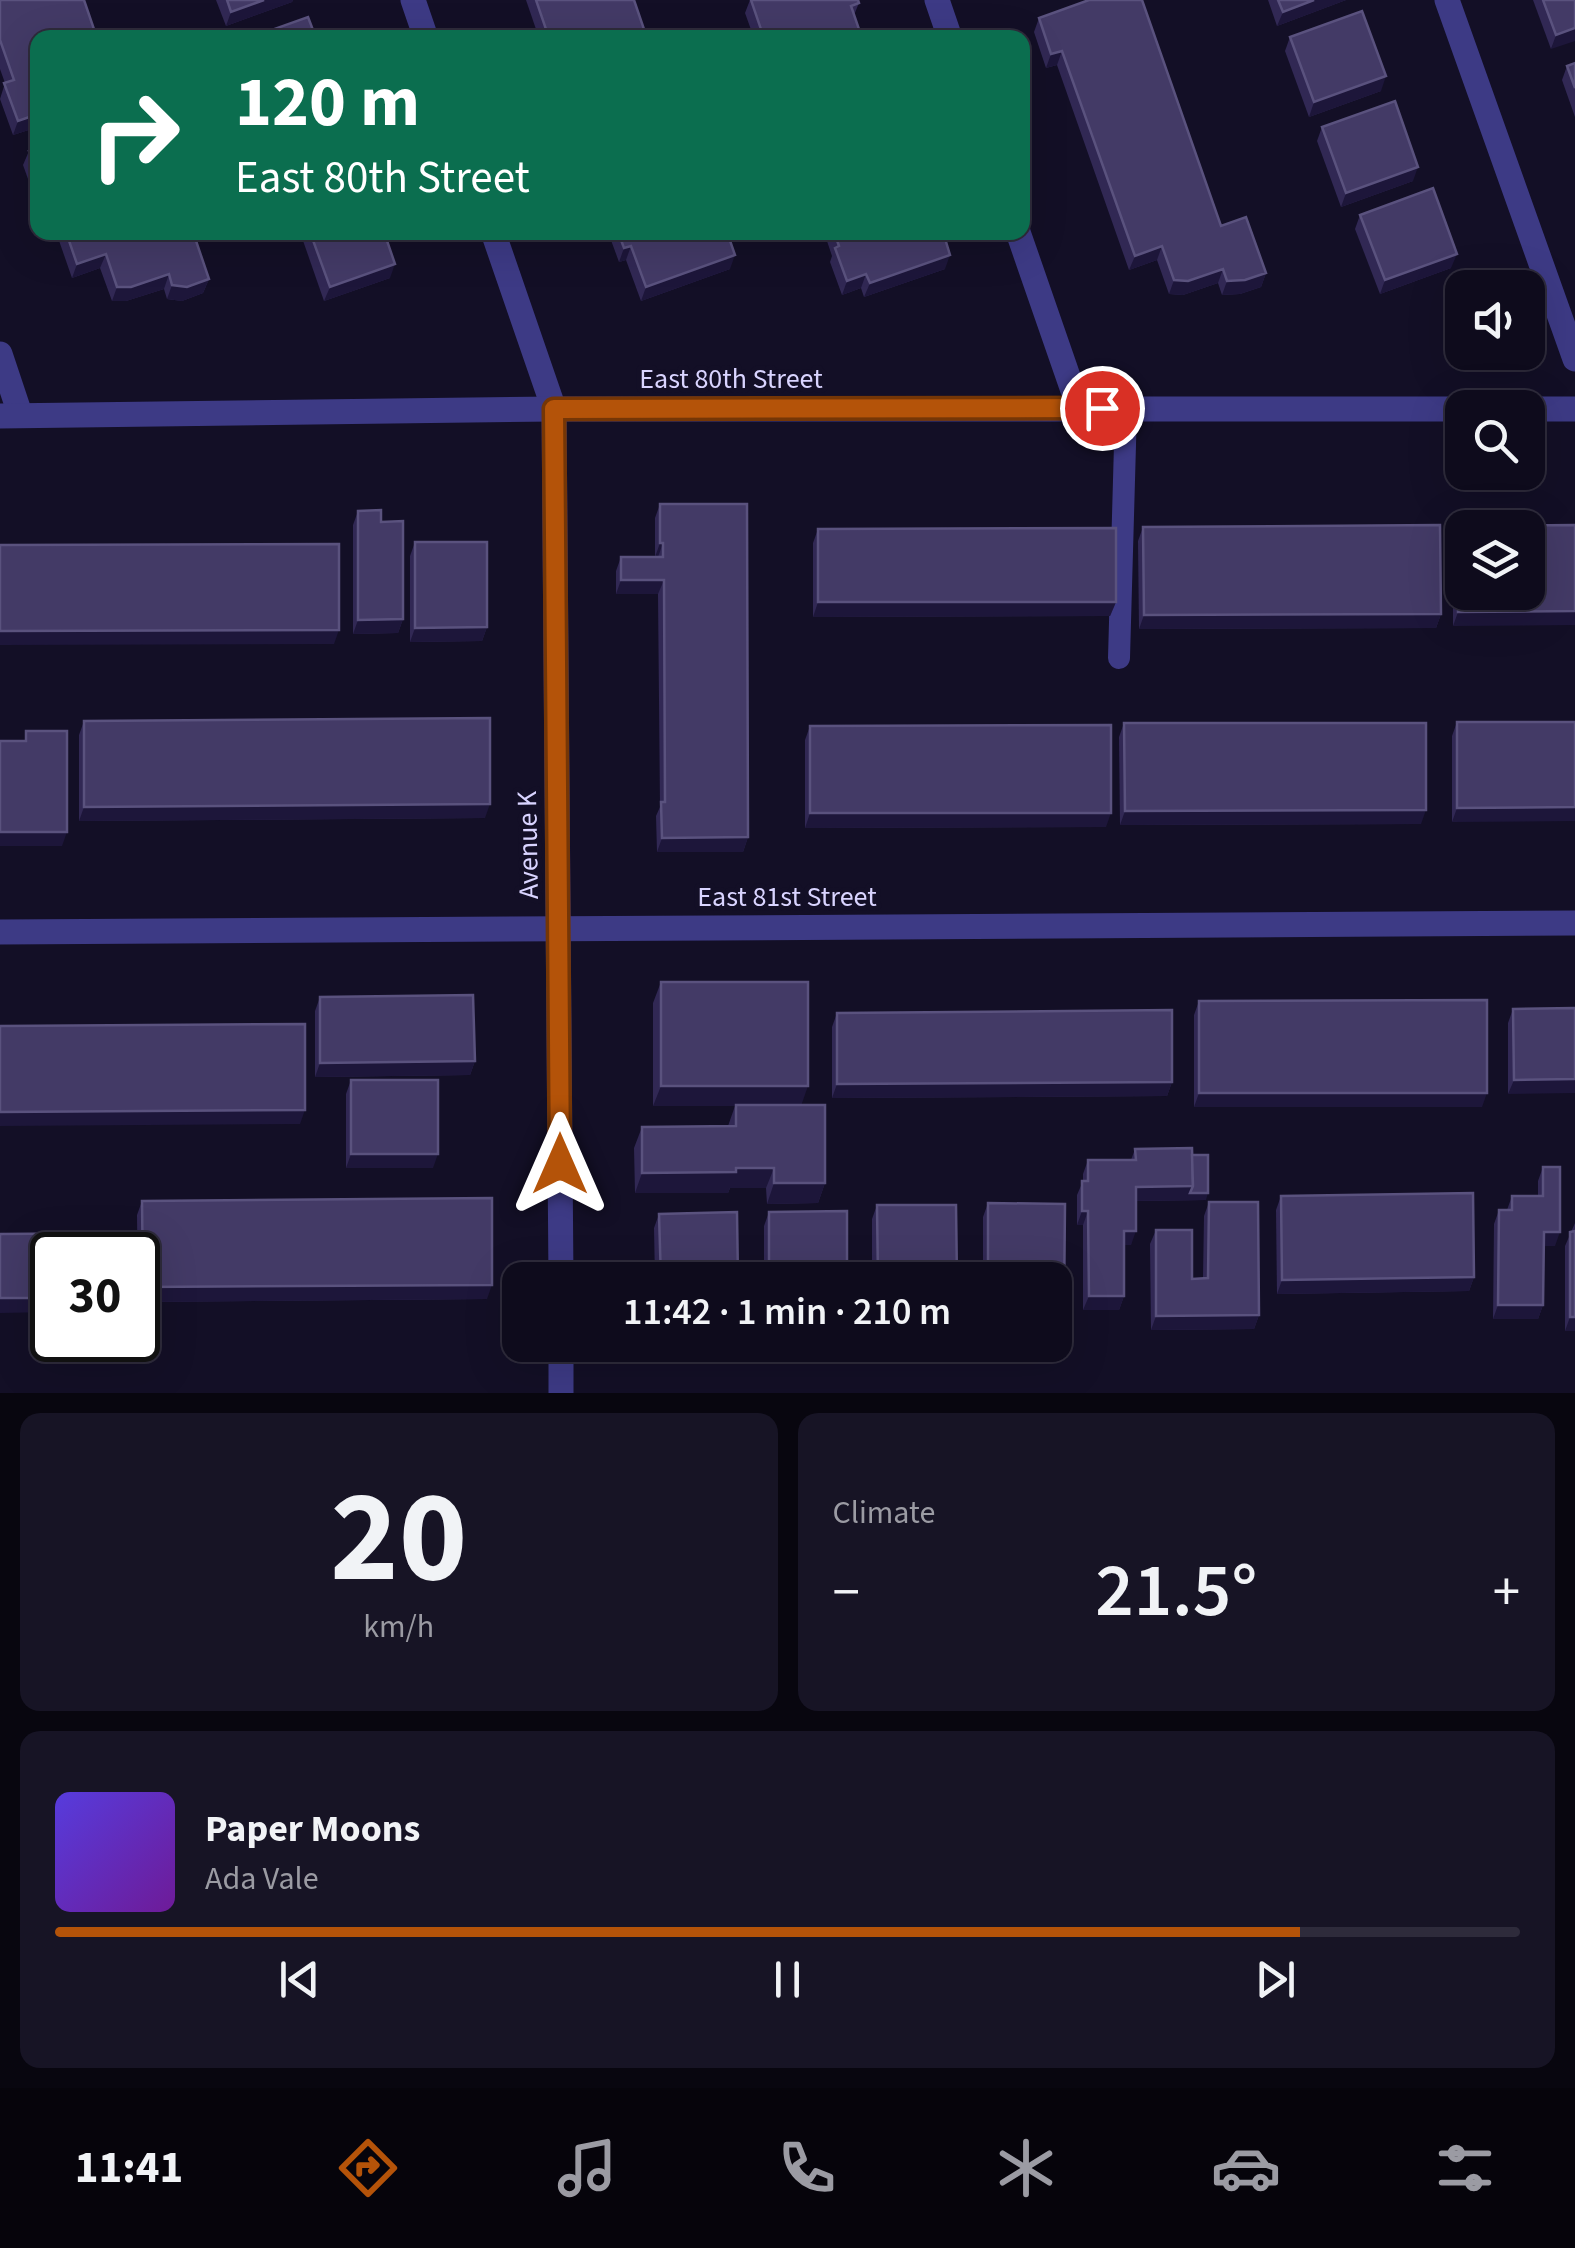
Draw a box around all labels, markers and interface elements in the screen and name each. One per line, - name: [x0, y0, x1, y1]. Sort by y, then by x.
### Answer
- text: 120 m: [235, 53, 420, 153]
- icon: right: [70, 70, 200, 200]
- text: East 80th Street: [235, 146, 530, 210]
- map controls: [1445, 270, 1545, 610]
- button: sound: [1445, 270, 1545, 370]
- street label: East 80th Street: [639, 359, 823, 399]
- pin: [1060, 366, 1145, 451]
- icon: arrive: [1075, 381, 1130, 436]
- button: search: [1445, 390, 1545, 490]
- button: layers: [1445, 510, 1545, 610]
- street label: Avenue K: [507, 790, 549, 899]
- street label: East 81st Street: [697, 877, 877, 917]
- position arrow: [508, 1112, 612, 1216]
- speed limit sign: 30: [30, 1232, 160, 1362]
- text: 11:42 · 1 min · 210 m: [623, 1285, 951, 1339]
- text: 20: [330, 1446, 467, 1631]
- text: Climate: [833, 1490, 935, 1536]
- text: 21.5°: [1095, 1538, 1257, 1645]
- text: −: [833, 1554, 860, 1632]
- text: +: [1493, 1554, 1520, 1632]
- text: km/h: [363, 1604, 434, 1650]
- text: Paper Moons: [205, 1802, 420, 1856]
- text: Ada Vale: [205, 1856, 319, 1902]
- icon: previous: [272, 1952, 327, 2007]
- icon: pause: [760, 1952, 815, 2007]
- icon: next: [1248, 1952, 1303, 2007]
- icon: directions: [333, 2133, 403, 2203]
- icon: music: [552, 2133, 622, 2203]
- icon: phone: [772, 2133, 842, 2203]
- icon: climate: [991, 2133, 1061, 2203]
- icon: car: [1211, 2133, 1281, 2203]
- icon: filters: [1430, 2133, 1500, 2203]
- text: 11:41: [75, 2136, 183, 2200]

